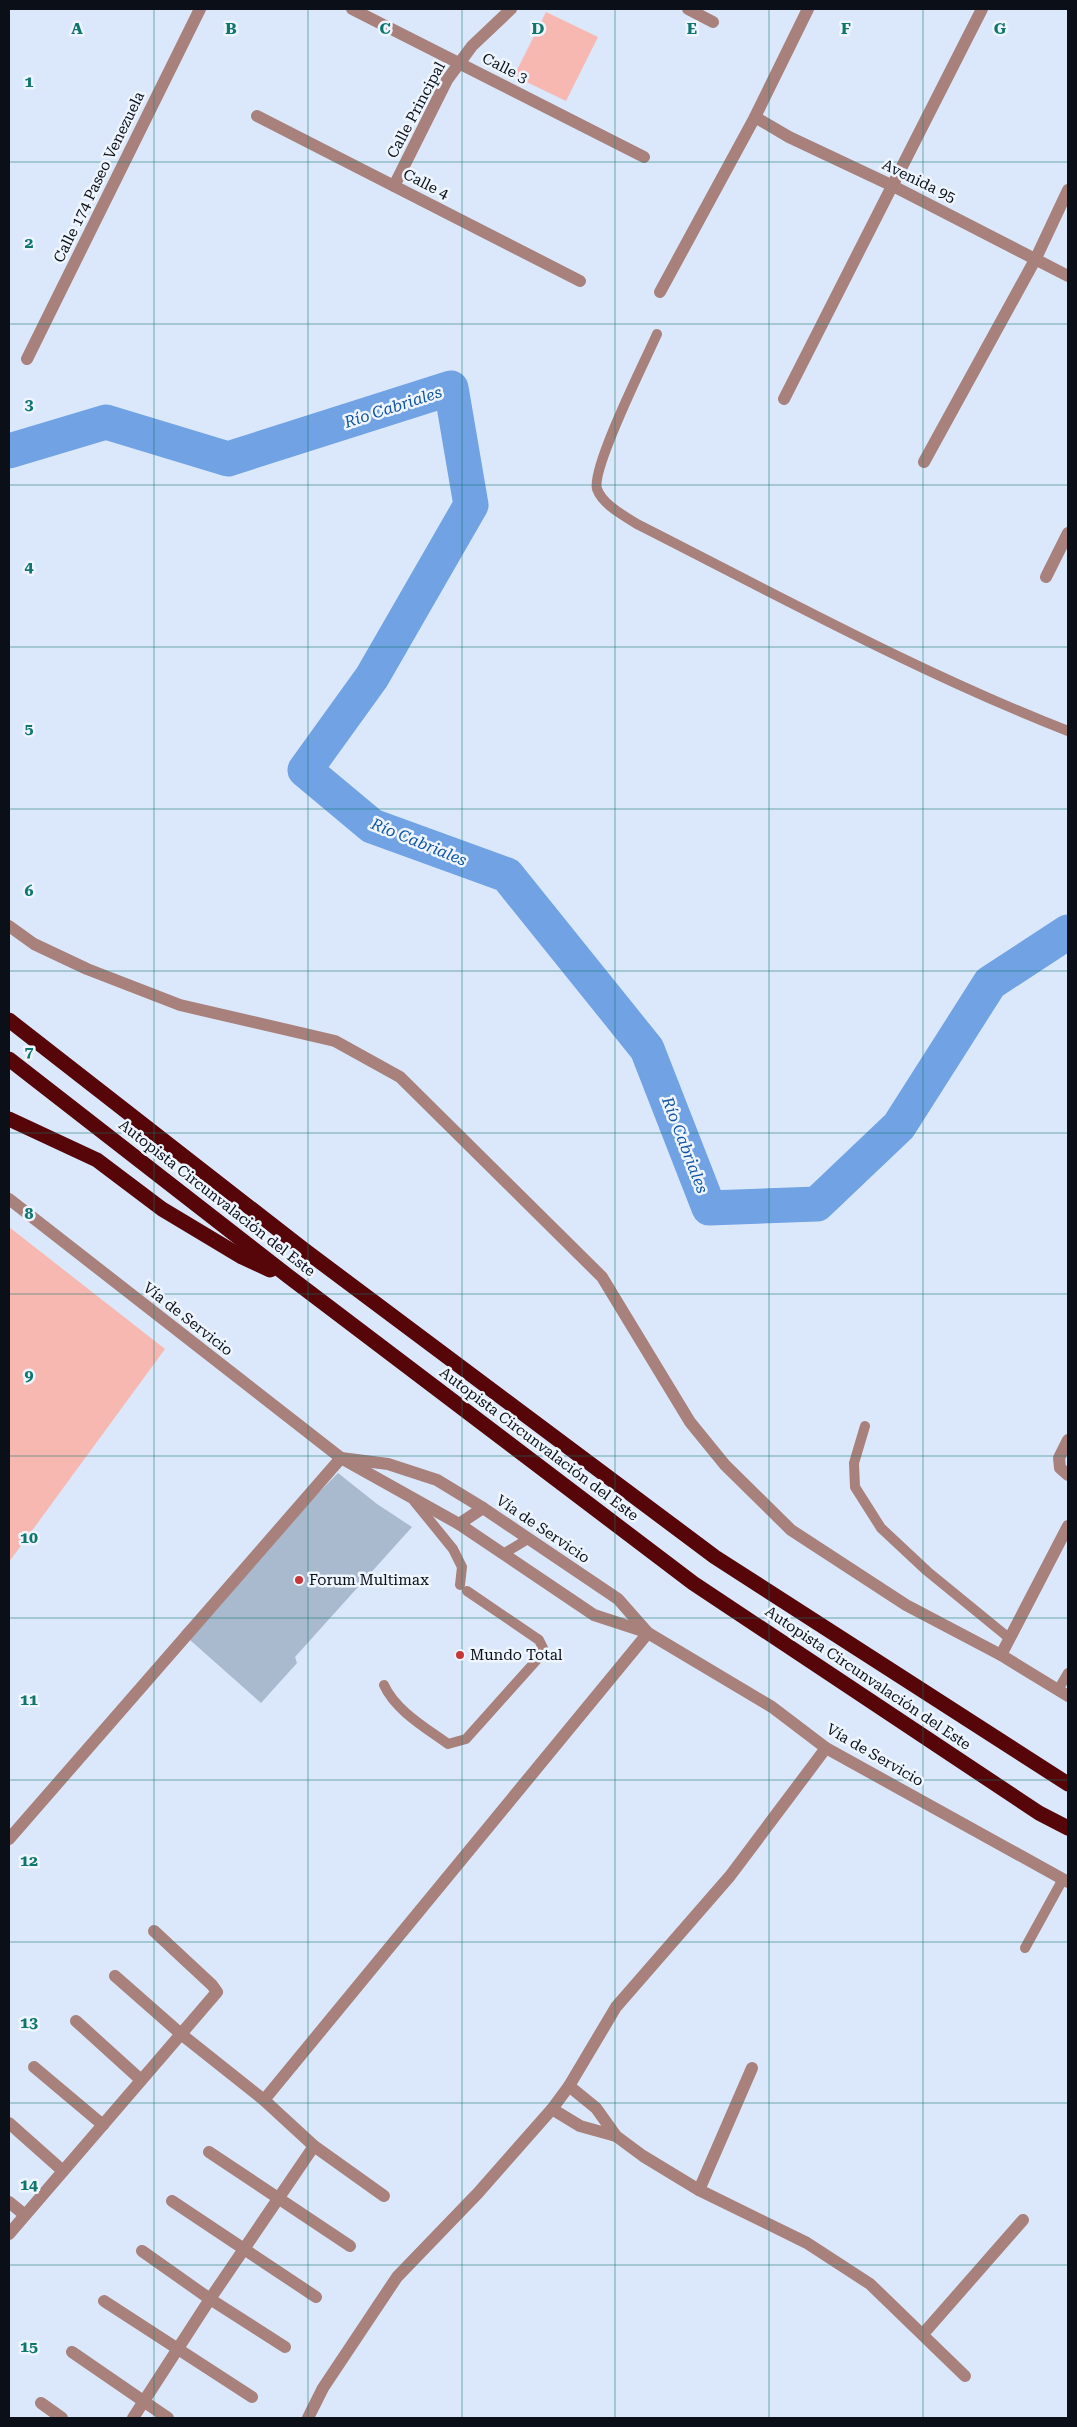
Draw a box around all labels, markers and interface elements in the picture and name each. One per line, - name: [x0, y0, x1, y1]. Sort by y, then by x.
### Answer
- text: A: [71, 19, 83, 38]
- text: B: [225, 19, 237, 38]
- text: C: [379, 19, 391, 38]
- text: D: [532, 19, 545, 38]
- text: E: [687, 19, 697, 38]
- text: F: [841, 19, 851, 38]
- text: G: [994, 19, 1007, 38]
- street label: Calle 3: [479, 49, 531, 87]
- street label: Calle Principal: [383, 59, 449, 161]
- text: 1: [25, 72, 34, 91]
- street label: Calle 174 Paseo Venezuela: [50, 89, 148, 265]
- street label: Avenida 95: [879, 155, 959, 207]
- street label: Calle 4: [400, 165, 452, 203]
- text: 2: [25, 233, 34, 252]
- water label: Río Cabriales: [341, 382, 444, 432]
- text: 3: [25, 395, 34, 414]
- text: 4: [25, 557, 34, 576]
- text: 5: [25, 719, 34, 738]
- water label: Río Cabriales: [367, 814, 470, 870]
- text: 6: [25, 881, 34, 900]
- text: 7: [25, 1042, 34, 1061]
- water label: Río Cabriales: [658, 1093, 712, 1196]
- street label: Autopista Circunvalación del Este: [115, 1116, 319, 1280]
- text: 8: [25, 1204, 34, 1223]
- street label: Vía de Servicio: [140, 1278, 236, 1360]
- street label: Autopista Circunvalación del Este: [436, 1363, 642, 1525]
- text: 9: [25, 1366, 34, 1385]
- street label: Vía de Servicio: [493, 1491, 593, 1567]
- text: 10: [20, 1528, 38, 1547]
- place label: Forum Multimax: [309, 1571, 429, 1589]
- marker: Forum Multimax: [293, 1574, 305, 1586]
- street label: Autopista Circunvalación del Este: [762, 1602, 974, 1754]
- place label: Mundo Total: [470, 1646, 563, 1664]
- marker: Mundo Total: [454, 1649, 466, 1661]
- text: 11: [20, 1690, 38, 1709]
- street label: Vía de Servicio: [823, 1720, 927, 1790]
- text: 12: [20, 1851, 38, 1870]
- text: 13: [20, 2013, 38, 2032]
- text: 14: [20, 2175, 38, 2194]
- text: 15: [20, 2337, 38, 2356]

